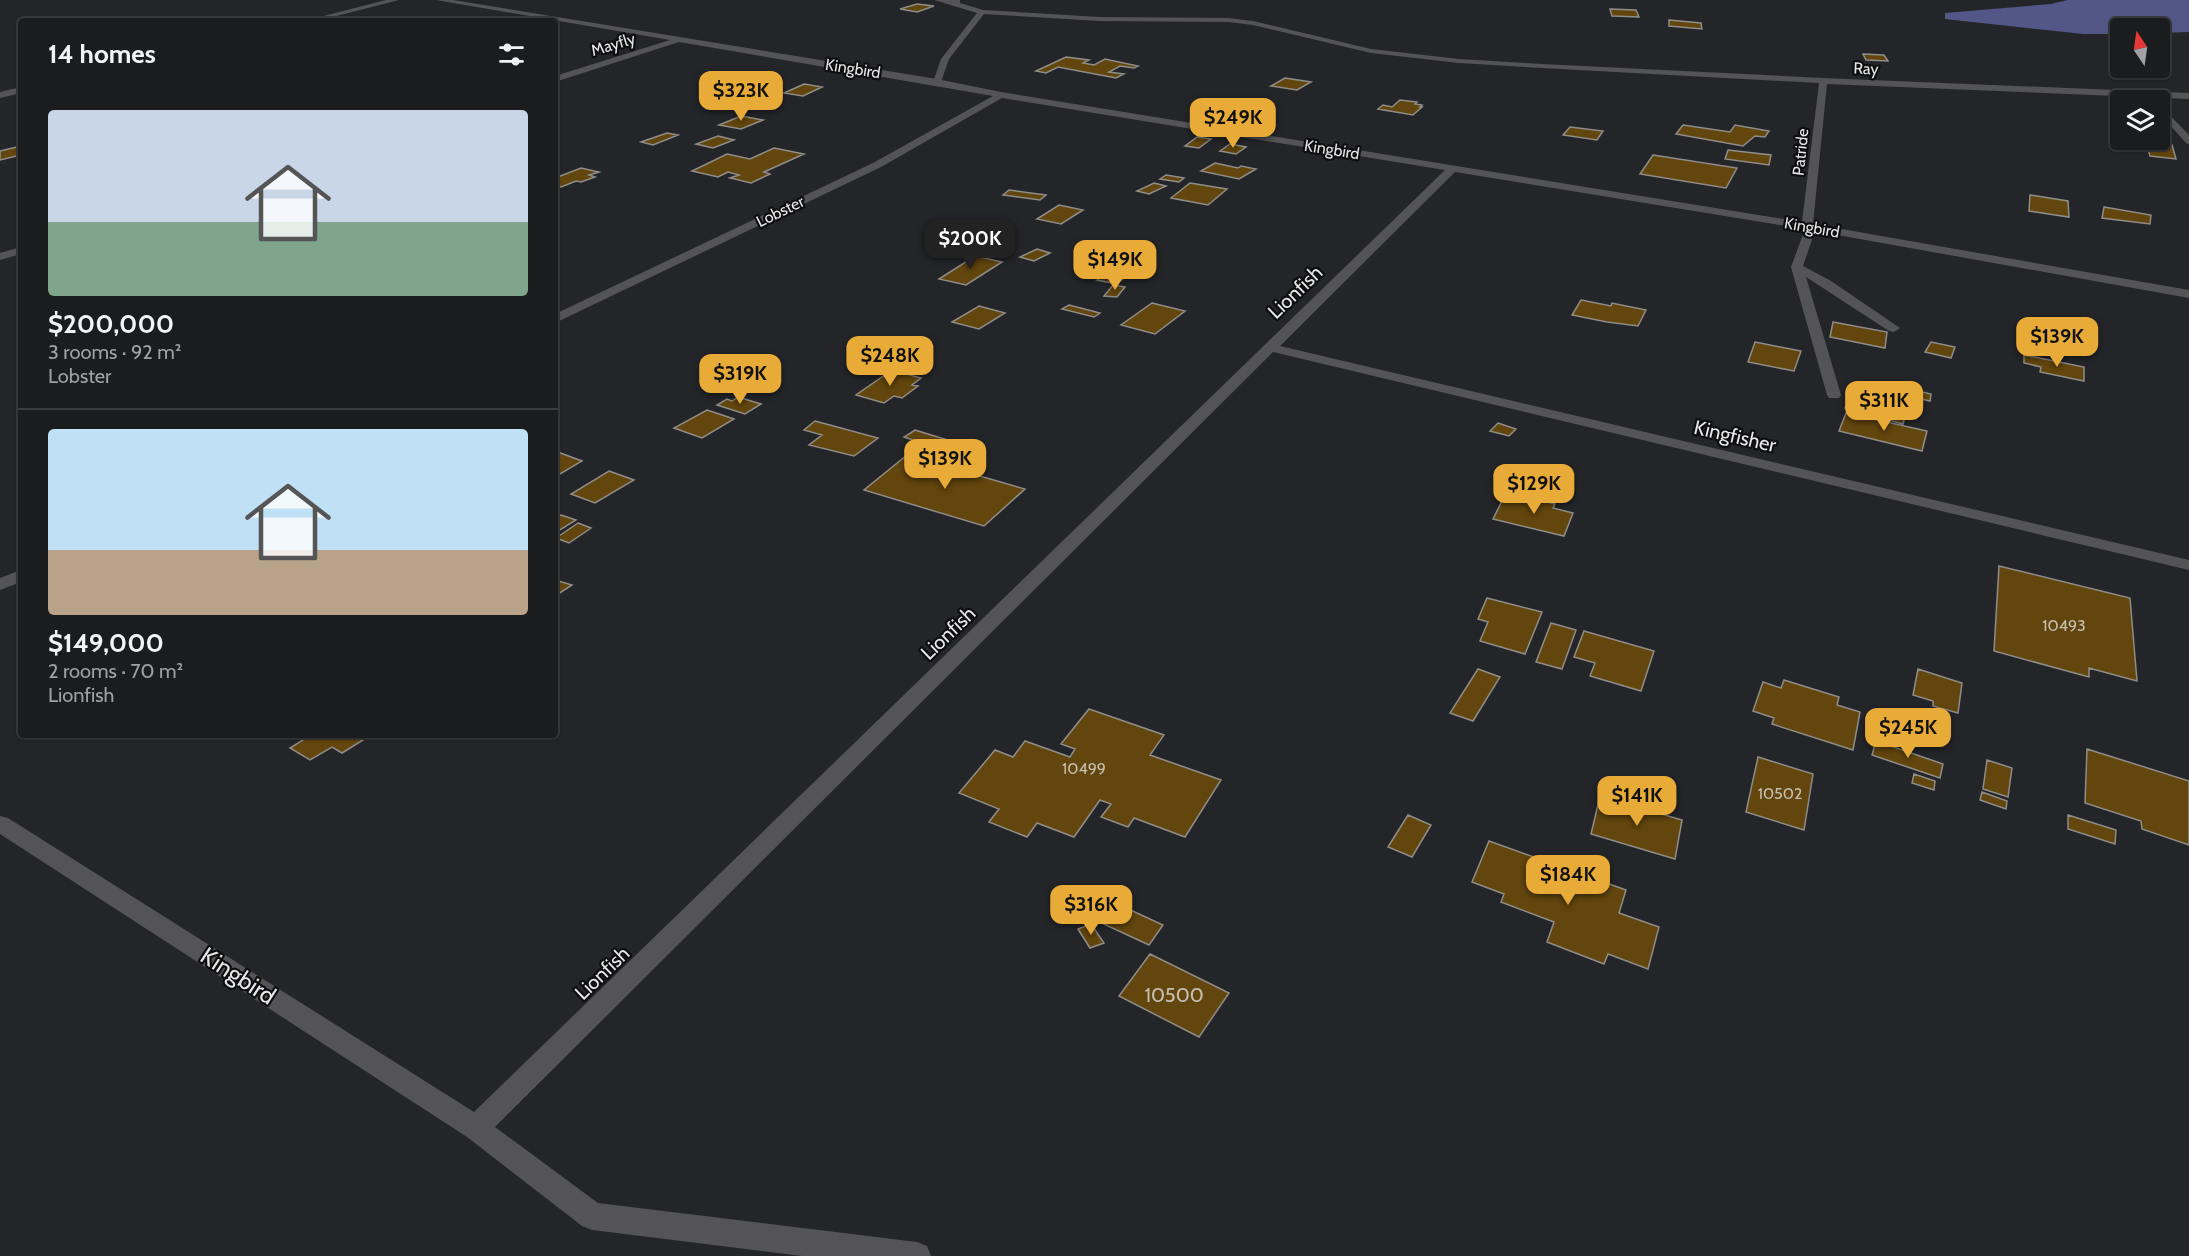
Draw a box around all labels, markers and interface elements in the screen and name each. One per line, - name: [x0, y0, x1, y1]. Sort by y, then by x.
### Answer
- north arrow: [2110, 18, 2170, 78]
- map controls: [2110, 18, 2170, 150]
- street label: Mayfly: [589, 29, 638, 60]
- text: 14 homes: [48, 38, 156, 70]
- icon: filters: [495, 38, 528, 71]
- street label: Kingbird: [824, 55, 882, 82]
- street label: Ray: [1853, 59, 1879, 78]
- pin: $323K: [699, 71, 783, 122]
- text: $323K: [713, 78, 769, 102]
- button: layers: [2110, 90, 2170, 150]
- pin: $249K: [1191, 98, 1275, 149]
- text: $249K: [1204, 105, 1262, 129]
- street label: Patride: [1789, 128, 1812, 177]
- street label: Kingbird: [1303, 136, 1361, 163]
- icon: home: [234, 149, 342, 257]
- street label: Lobster: [753, 191, 808, 231]
- street label: Kingbird: [1783, 213, 1841, 242]
- pin: $200K: [928, 219, 1012, 270]
- text: $200K: [939, 226, 1001, 250]
- pin: $149K: [1073, 240, 1157, 291]
- text: $149K: [1087, 247, 1143, 271]
- street label: Lionfish: [1263, 260, 1327, 324]
- text: $200,000: [48, 308, 174, 340]
- pin: $139K: [2015, 317, 2099, 368]
- text: $139K: [2030, 324, 2084, 348]
- pin: $248K: [848, 336, 932, 387]
- text: 3 rooms · 92 m²: [48, 340, 181, 364]
- text: $248K: [860, 343, 920, 367]
- pin: $319K: [698, 354, 782, 405]
- text: $319K: [713, 361, 767, 385]
- text: Lobster: [48, 364, 111, 388]
- pin: $311K: [1842, 381, 1926, 432]
- text: $311K: [1859, 388, 1909, 412]
- street label: Kingfisher: [1692, 415, 1779, 457]
- pin: $139K: [903, 439, 987, 490]
- text: $139K: [918, 446, 972, 470]
- pin: $129K: [1492, 464, 1576, 515]
- icon: home: [234, 468, 342, 576]
- text: $129K: [1507, 471, 1561, 495]
- street label: Lionfish: [916, 601, 980, 665]
- house number: 10493: [2042, 616, 2086, 635]
- text: $149,000: [48, 627, 164, 659]
- text: 2 rooms · 70 m²: [48, 659, 183, 683]
- text: Lionfish: [48, 683, 114, 707]
- pin: $245K: [1866, 708, 1950, 759]
- text: $245K: [1879, 715, 1937, 739]
- house number: 10499: [1062, 759, 1106, 778]
- pin: $141K: [1595, 776, 1679, 827]
- text: $141K: [1611, 783, 1663, 807]
- house number: 10502: [1758, 784, 1802, 803]
- pin: $184K: [1526, 855, 1610, 906]
- text: $184K: [1540, 862, 1596, 886]
- pin: $316K: [1049, 885, 1133, 936]
- text: $316K: [1064, 892, 1118, 916]
- street label: Kingbird: [195, 941, 281, 1011]
- street label: Lionfish: [570, 941, 634, 1005]
- house number: 10500: [1144, 983, 1204, 1007]

